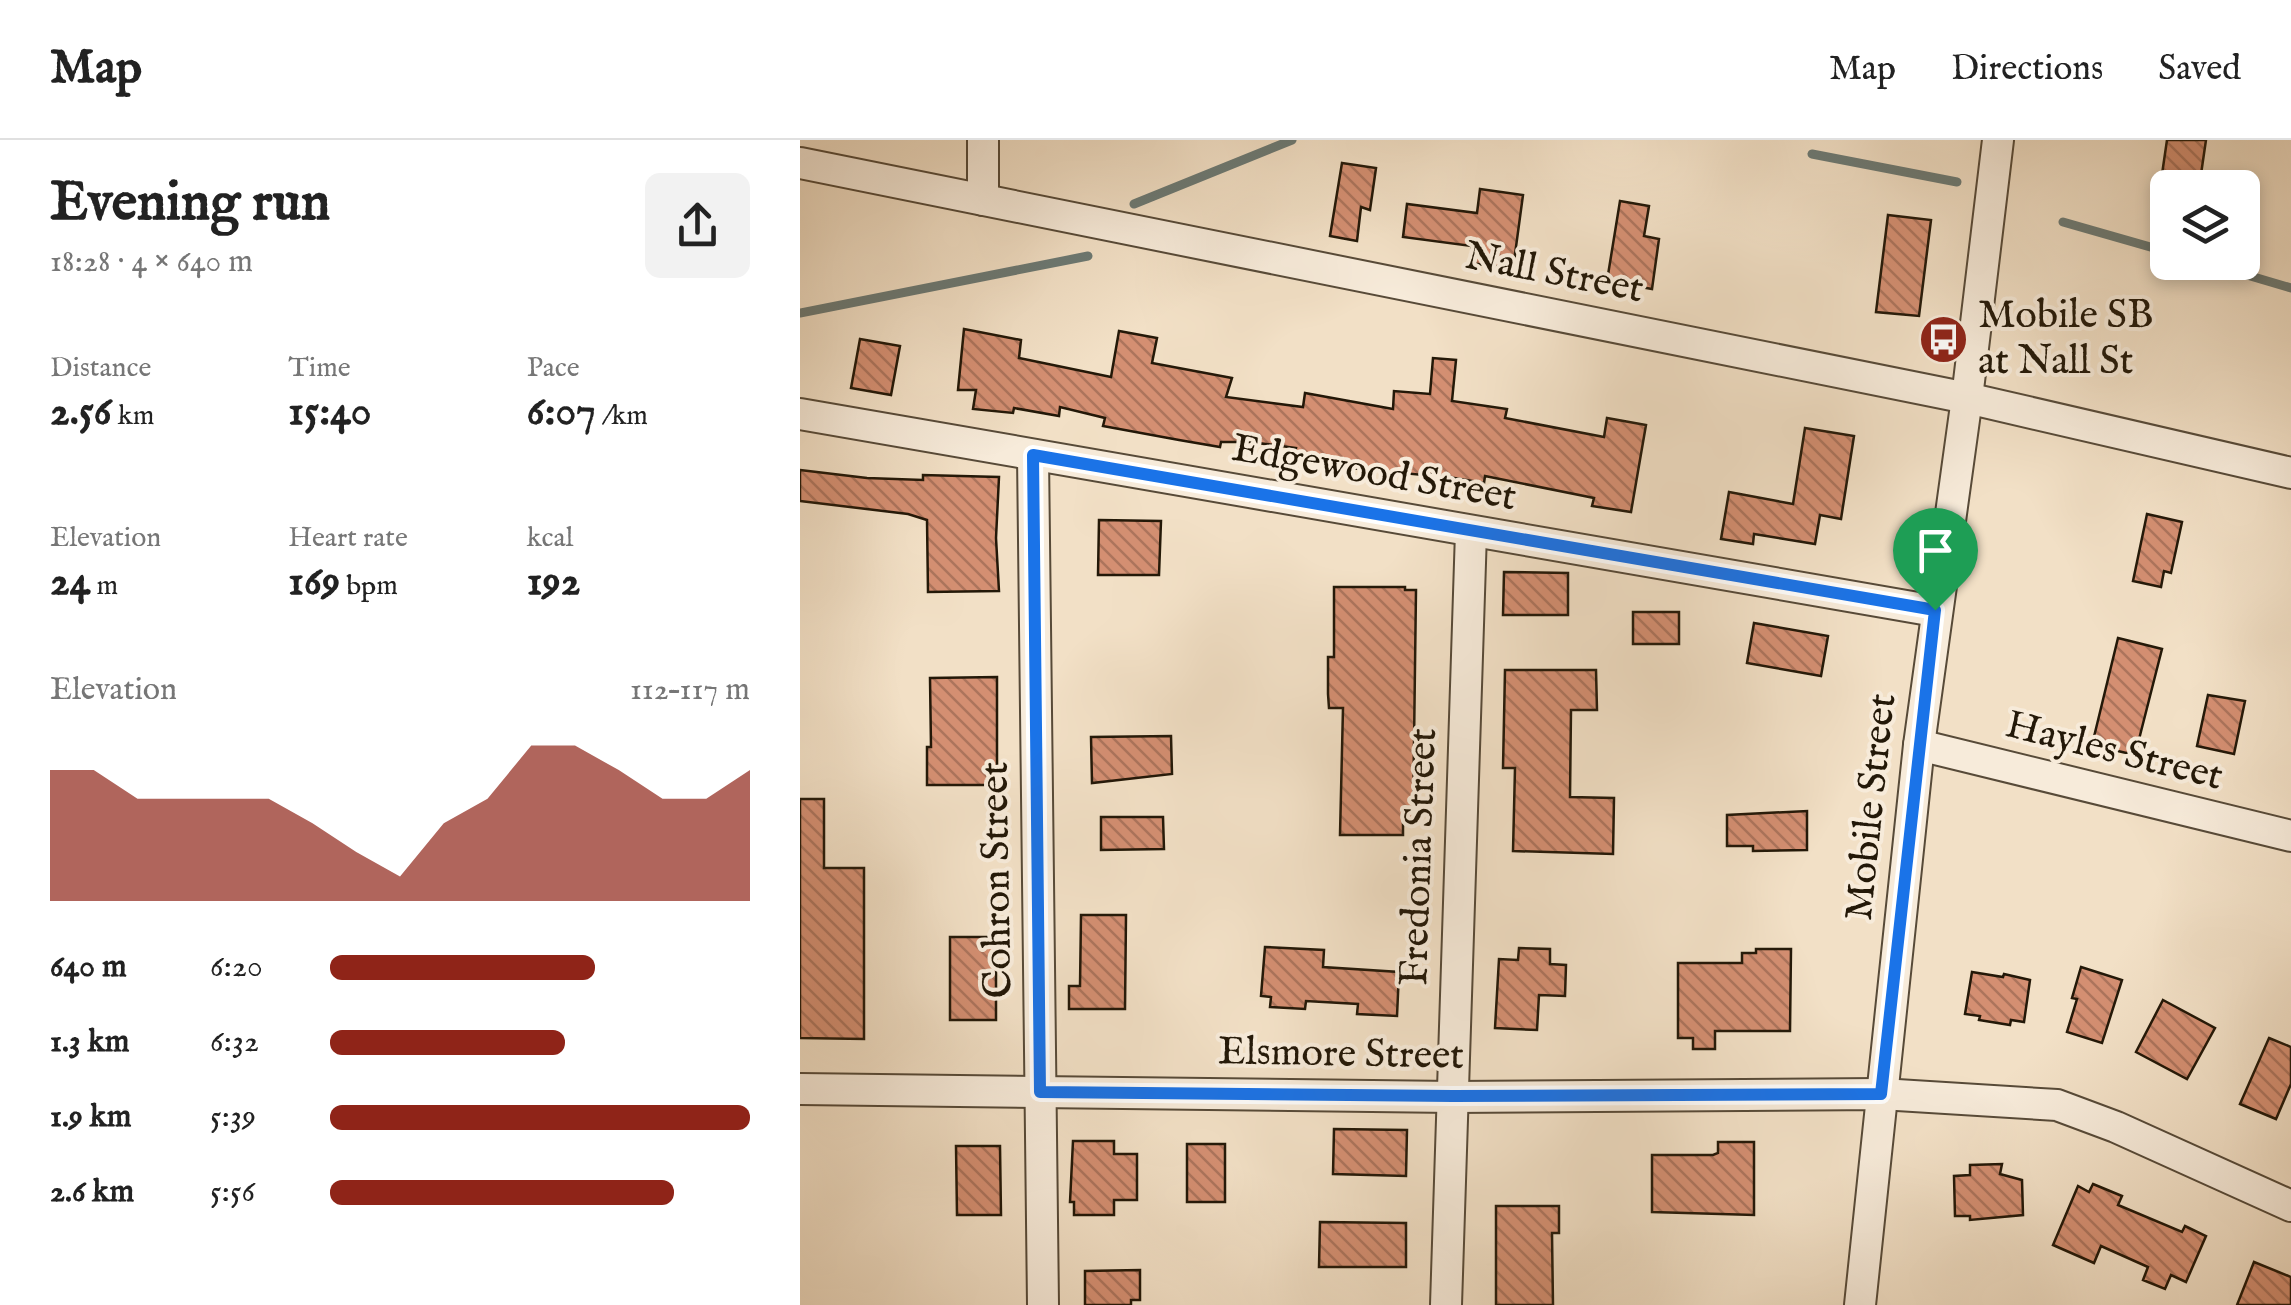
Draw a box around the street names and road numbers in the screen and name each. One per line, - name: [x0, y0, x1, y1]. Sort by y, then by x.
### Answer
- street label: Nall Street: [1460, 232, 1648, 316]
- street label: Edgewood Street: [1228, 424, 1520, 524]
- street label: Mobile Street: [1835, 691, 1909, 923]
- street label: Hayles Street: [2000, 700, 2228, 804]
- street label: Fredonia Street: [1390, 727, 1450, 987]
- street label: Cohron Street: [970, 761, 1026, 999]
- street label: Elsmore Street: [1218, 1027, 1464, 1083]

